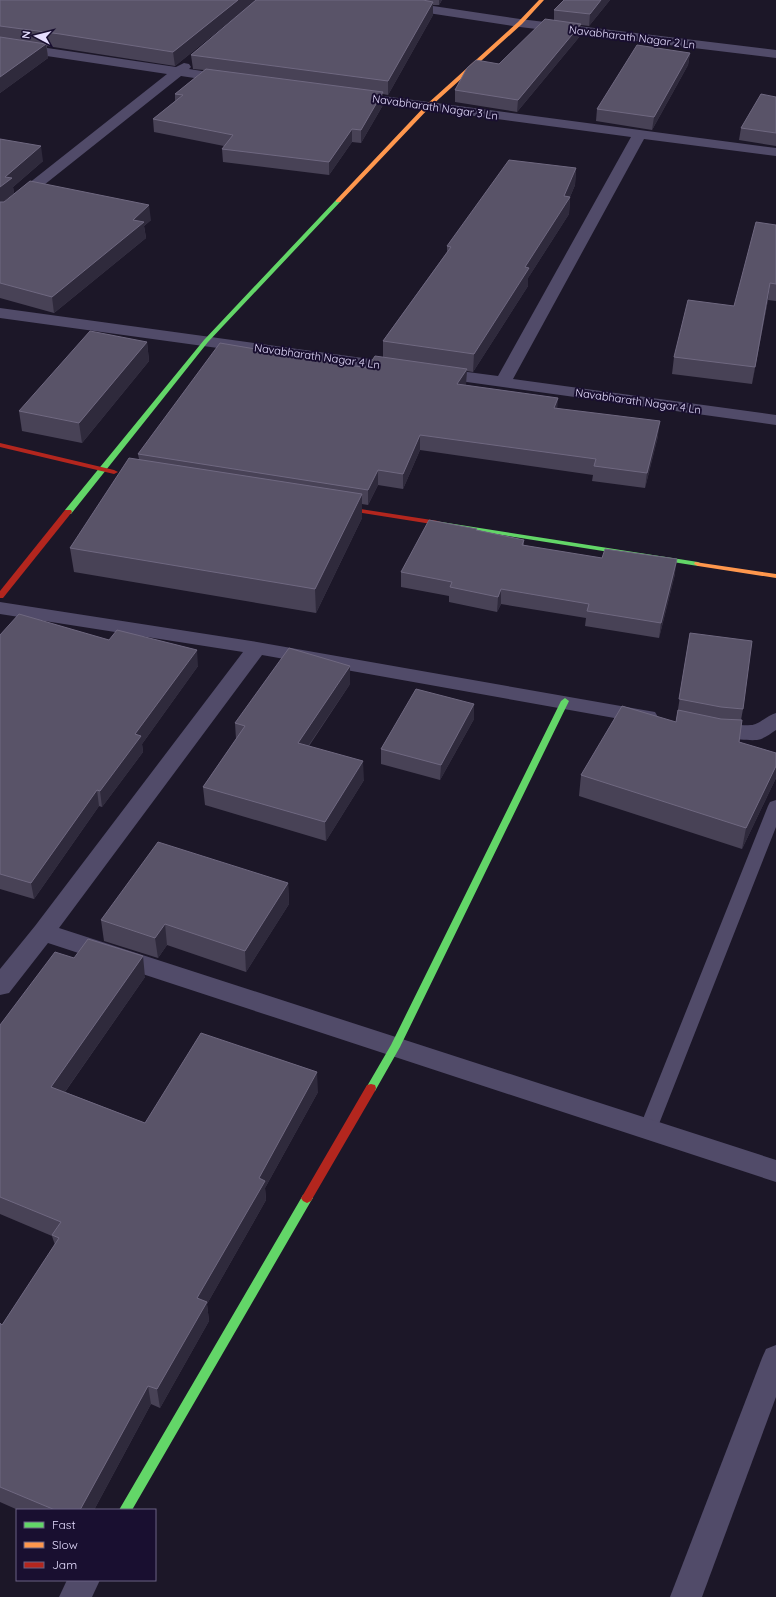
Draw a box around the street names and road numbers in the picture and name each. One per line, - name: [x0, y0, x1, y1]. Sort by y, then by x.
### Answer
- street label: Navabharath Nagar 2 Ln: [568, 22, 696, 52]
- street label: Navabharath Nagar 3 Ln: [371, 91, 499, 123]
- street label: Navabharath Nagar 4 Ln: [253, 340, 381, 372]
- street label: Navabharath Nagar 4 Ln: [574, 385, 702, 417]

